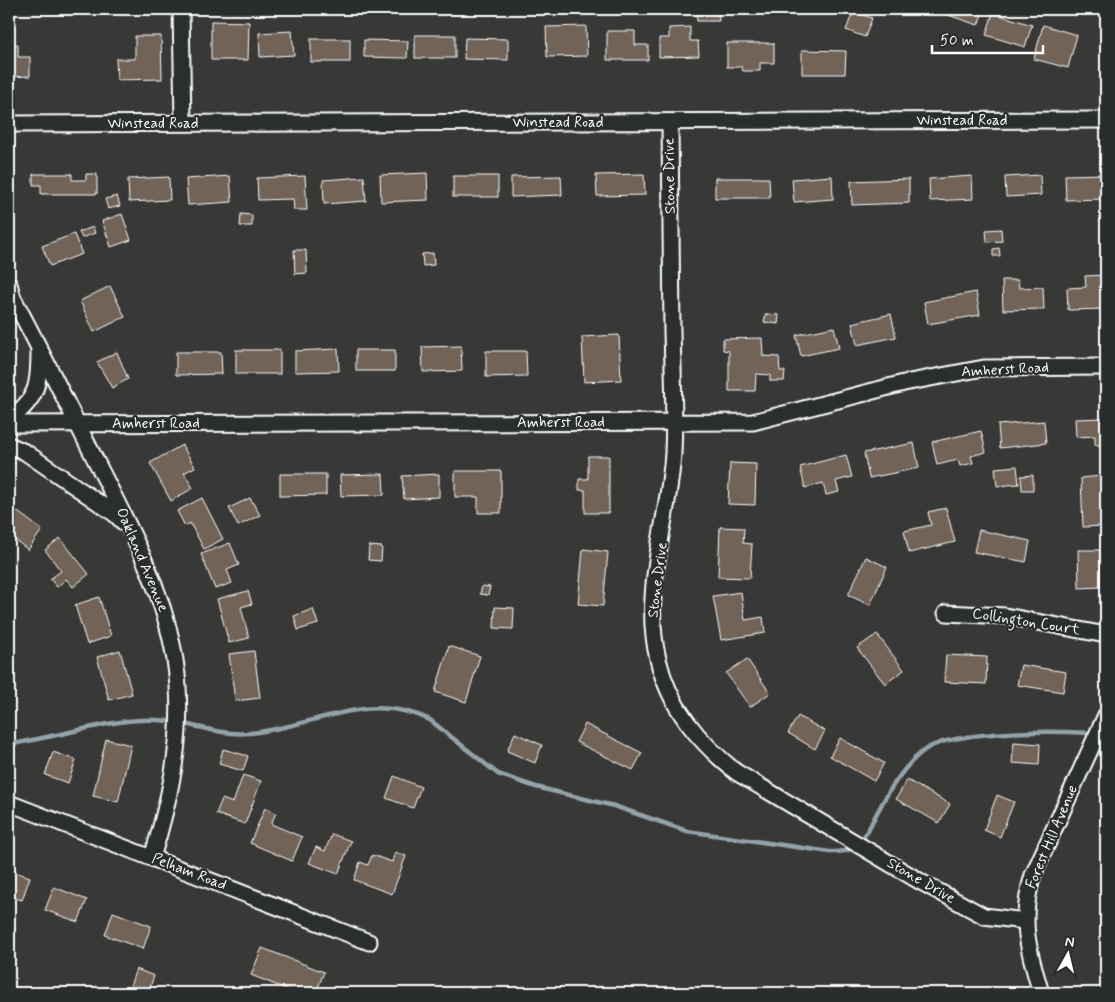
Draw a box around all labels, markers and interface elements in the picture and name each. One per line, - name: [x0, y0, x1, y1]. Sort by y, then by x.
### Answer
- scale bar: [932, 22, 1044, 54]
- text: 50 m: [940, 31, 974, 51]
- street label: Winstead Road: [916, 111, 1008, 131]
- street label: Winstead Road: [512, 113, 604, 133]
- street label: Winstead Road: [107, 114, 199, 134]
- street label: Stone Drive: [659, 138, 681, 214]
- street label: Amherst Road: [961, 358, 1049, 382]
- street label: Amherst Road: [517, 413, 605, 433]
- street label: Amherst Road: [112, 414, 200, 434]
- street label: Oakland Avenue: [111, 505, 173, 615]
- street label: Stone Drive: [643, 541, 673, 619]
- street label: Collington Court: [971, 604, 1081, 641]
- street label: Forest Hill Avenue: [1021, 782, 1083, 892]
- street label: Pelham Road: [149, 849, 229, 895]
- street label: Stone Drive: [883, 853, 959, 909]
- north arrow: [1042, 930, 1092, 980]
- text: N: [1064, 933, 1076, 952]

